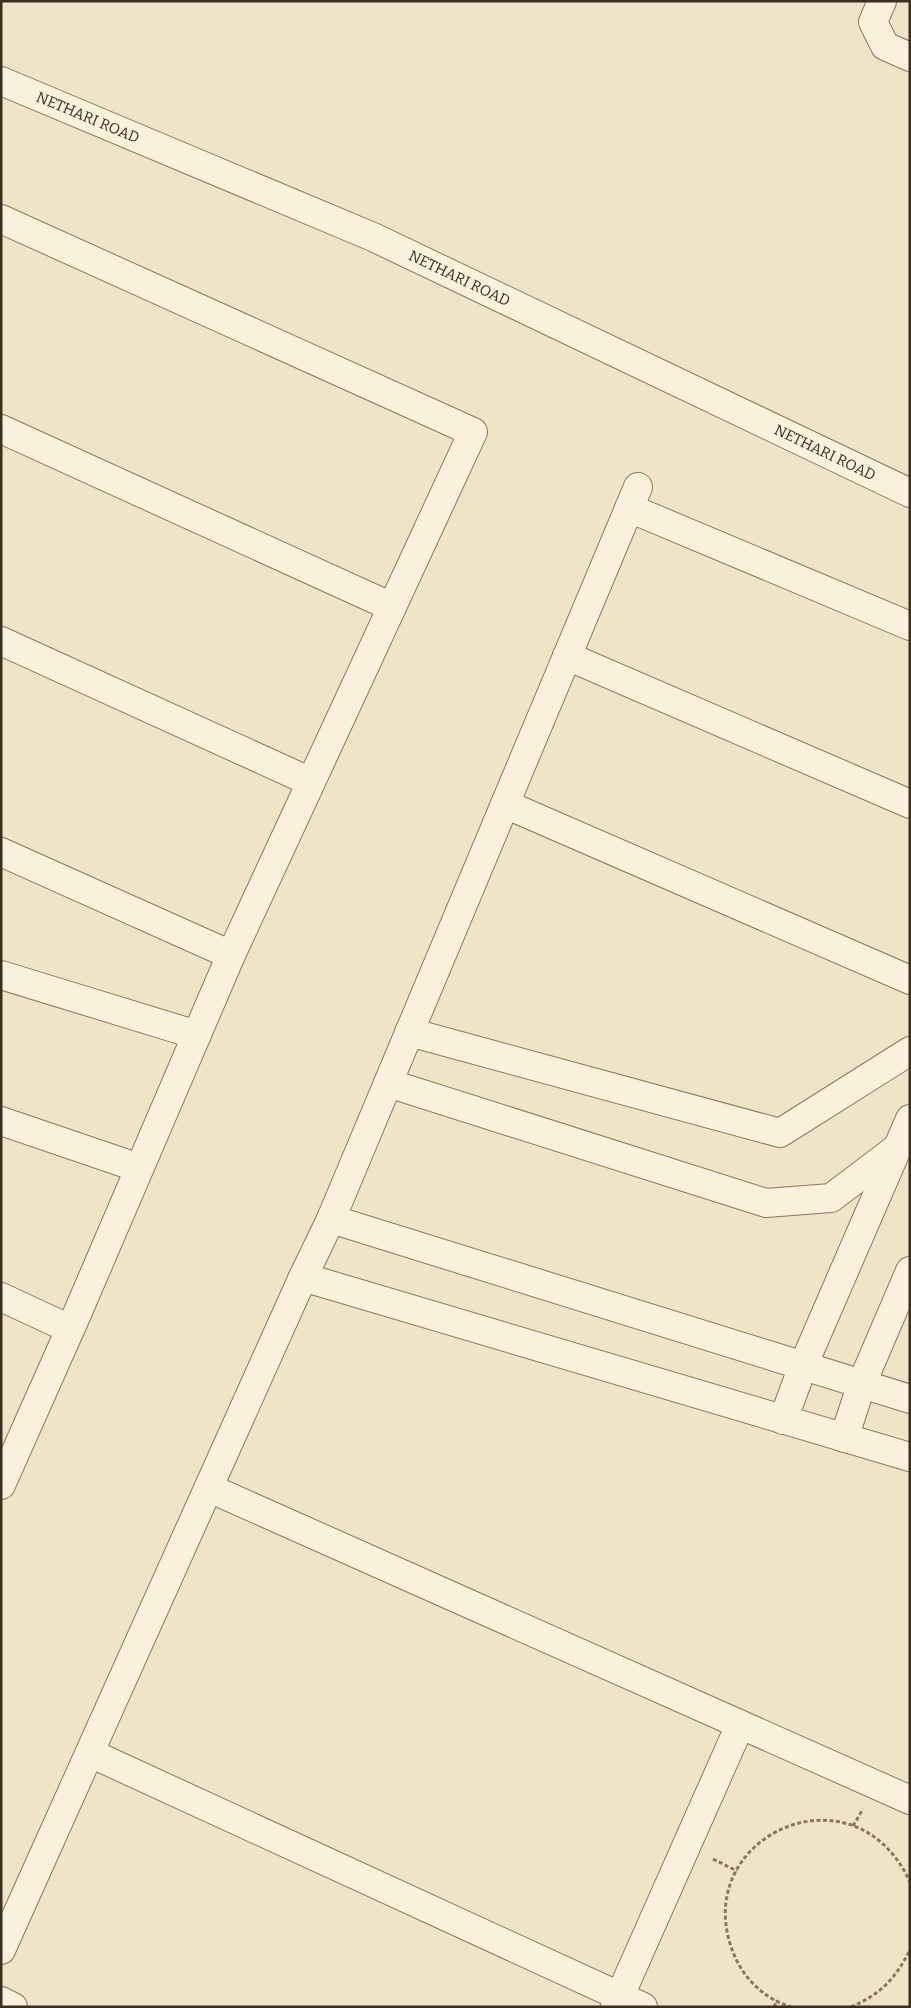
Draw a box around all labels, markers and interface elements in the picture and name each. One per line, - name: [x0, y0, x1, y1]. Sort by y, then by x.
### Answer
- street label: NETHARI ROAD: [33, 88, 142, 147]
- street label: NETHARI ROAD: [406, 246, 513, 310]
- street label: NETHARI ROAD: [771, 421, 879, 484]

